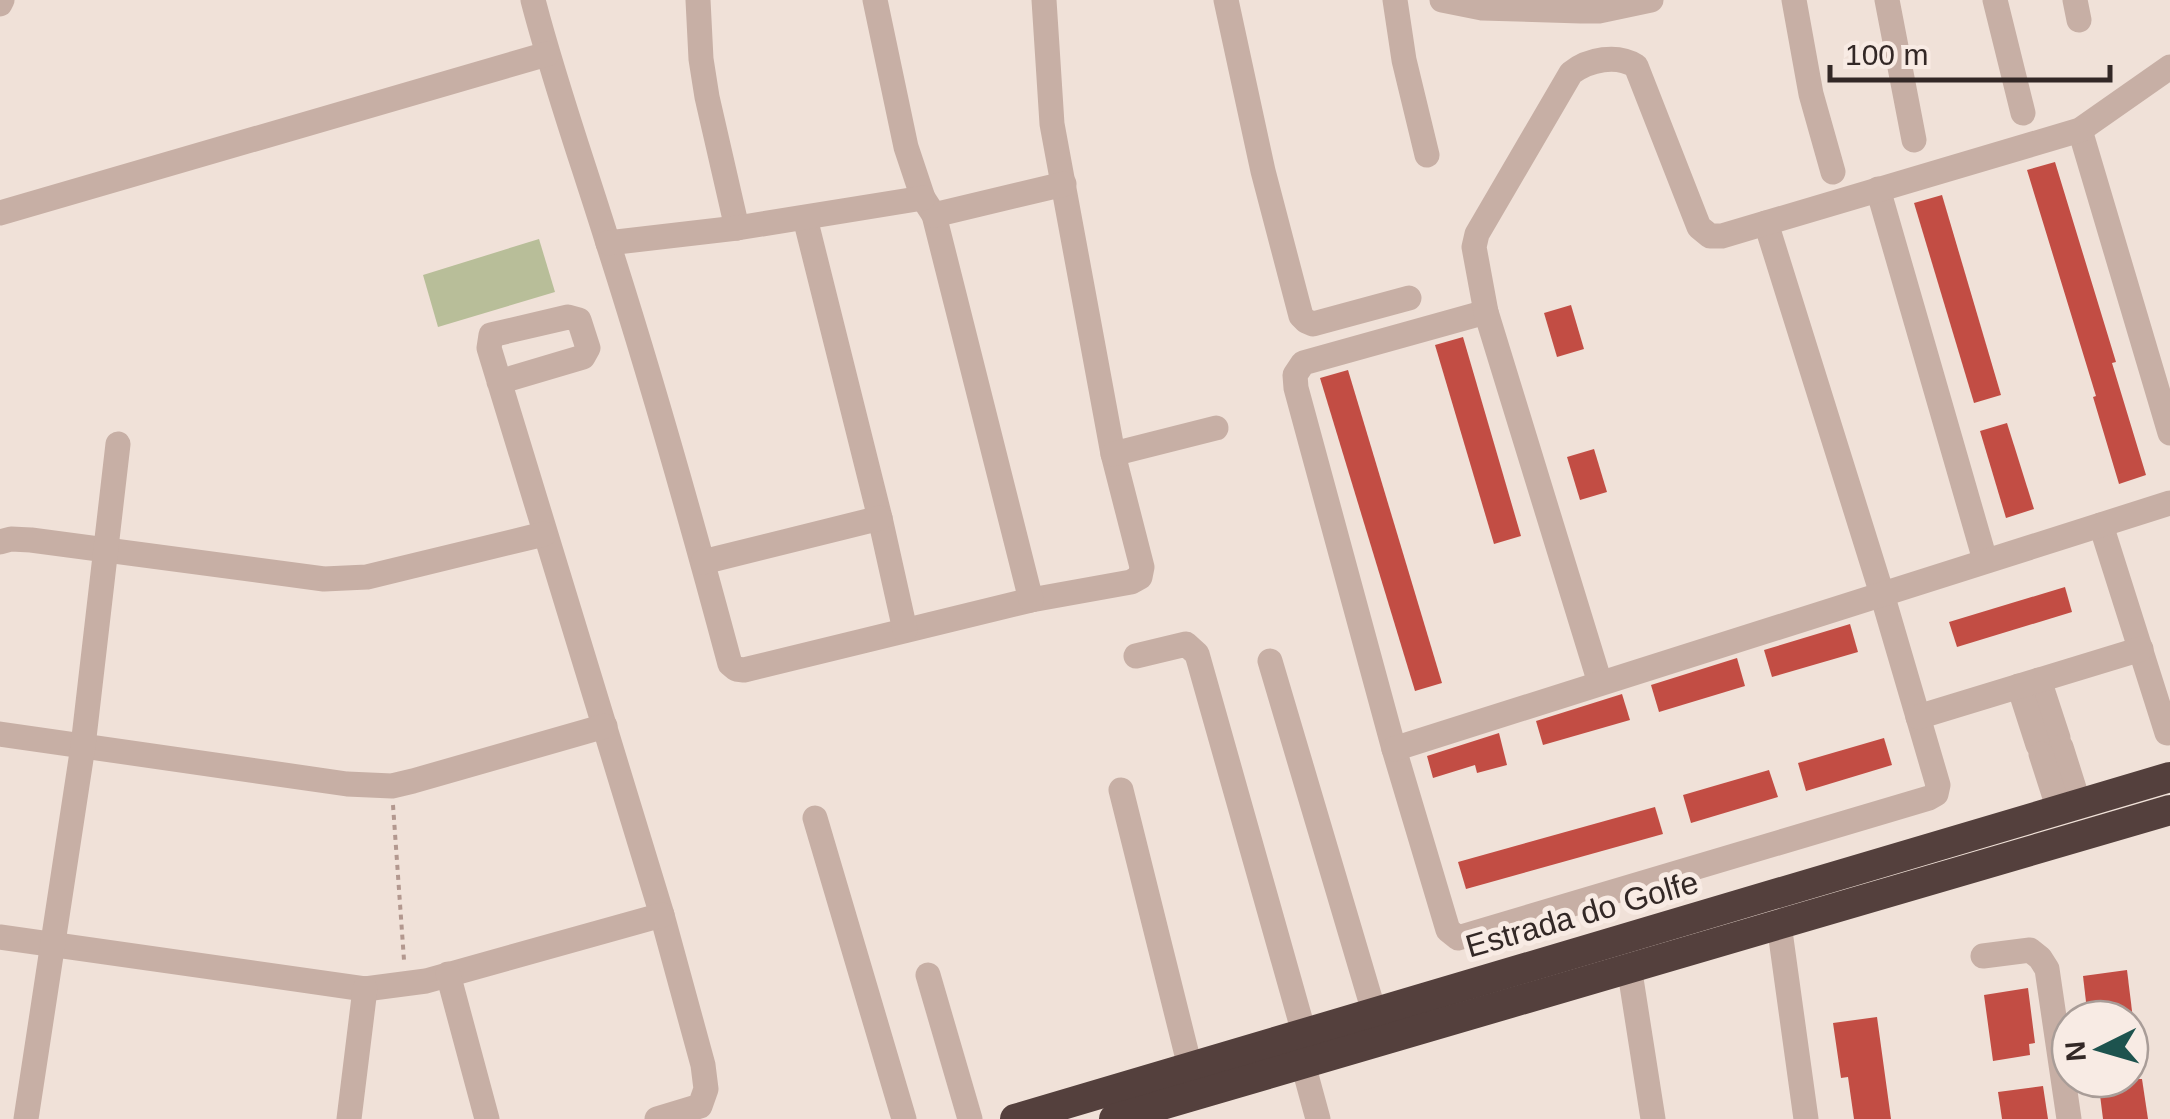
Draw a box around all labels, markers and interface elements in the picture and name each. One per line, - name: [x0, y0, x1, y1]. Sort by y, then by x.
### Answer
- scale bar: [1830, 20, 2110, 82]
- text: 100 m: [1845, 38, 1928, 71]
- street label: Estrada do Golfe: [1462, 864, 1702, 964]
- north arrow: [2050, 999, 2150, 1099]
- text: N: [2059, 1040, 2092, 1063]

